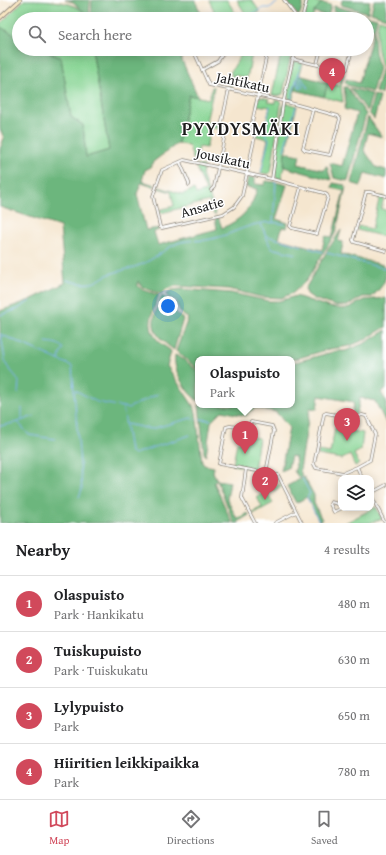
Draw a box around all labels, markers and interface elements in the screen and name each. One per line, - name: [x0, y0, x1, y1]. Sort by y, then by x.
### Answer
- search box: [12, 12, 374, 56]
- icon: search: [26, 23, 48, 45]
- text: Search here: [58, 24, 132, 45]
- pin: 4: [319, 58, 345, 91]
- street label: Jahtikatu: [213, 66, 272, 97]
- district label: PYYDYSMÄKI: [182, 115, 300, 142]
- street label: Jousikatu: [192, 142, 252, 174]
- street label: Ansatie: [178, 191, 226, 223]
- your location: [158, 296, 178, 316]
- popup: [195, 356, 295, 408]
- text: Olaspuisto: [210, 362, 280, 383]
- text: Park: [210, 383, 235, 402]
- pin: 3: [334, 408, 360, 441]
- pin: 1: [232, 421, 258, 454]
- pin: 2: [252, 467, 278, 500]
- map controls: [338, 475, 374, 511]
- button: layers: [338, 475, 374, 511]
- text: Nearby: [16, 537, 70, 562]
- text: 4 results: [324, 540, 370, 559]
- text: Olaspuisto: [54, 584, 124, 605]
- text: 1: [26, 594, 32, 613]
- text: 480 m: [338, 594, 370, 613]
- text: Park · Hankikatu: [54, 605, 144, 624]
- text: Tuiskupuisto: [54, 640, 142, 661]
- text: 2: [26, 650, 32, 669]
- text: 630 m: [338, 650, 370, 669]
- text: Park · Tuiskukatu: [54, 661, 148, 680]
- text: Lylypuisto: [54, 696, 124, 717]
- text: 3: [26, 706, 32, 725]
- text: 650 m: [338, 706, 370, 725]
- text: Park: [54, 717, 79, 736]
- text: Hiiritien leikkipaikka: [54, 752, 199, 773]
- text: 4: [26, 762, 32, 781]
- text: 780 m: [338, 762, 370, 781]
- text: Park: [54, 773, 79, 792]
- tab: Map: [48, 808, 70, 848]
- tab: Directions: [167, 808, 214, 848]
- tab: Saved: [311, 808, 338, 848]

